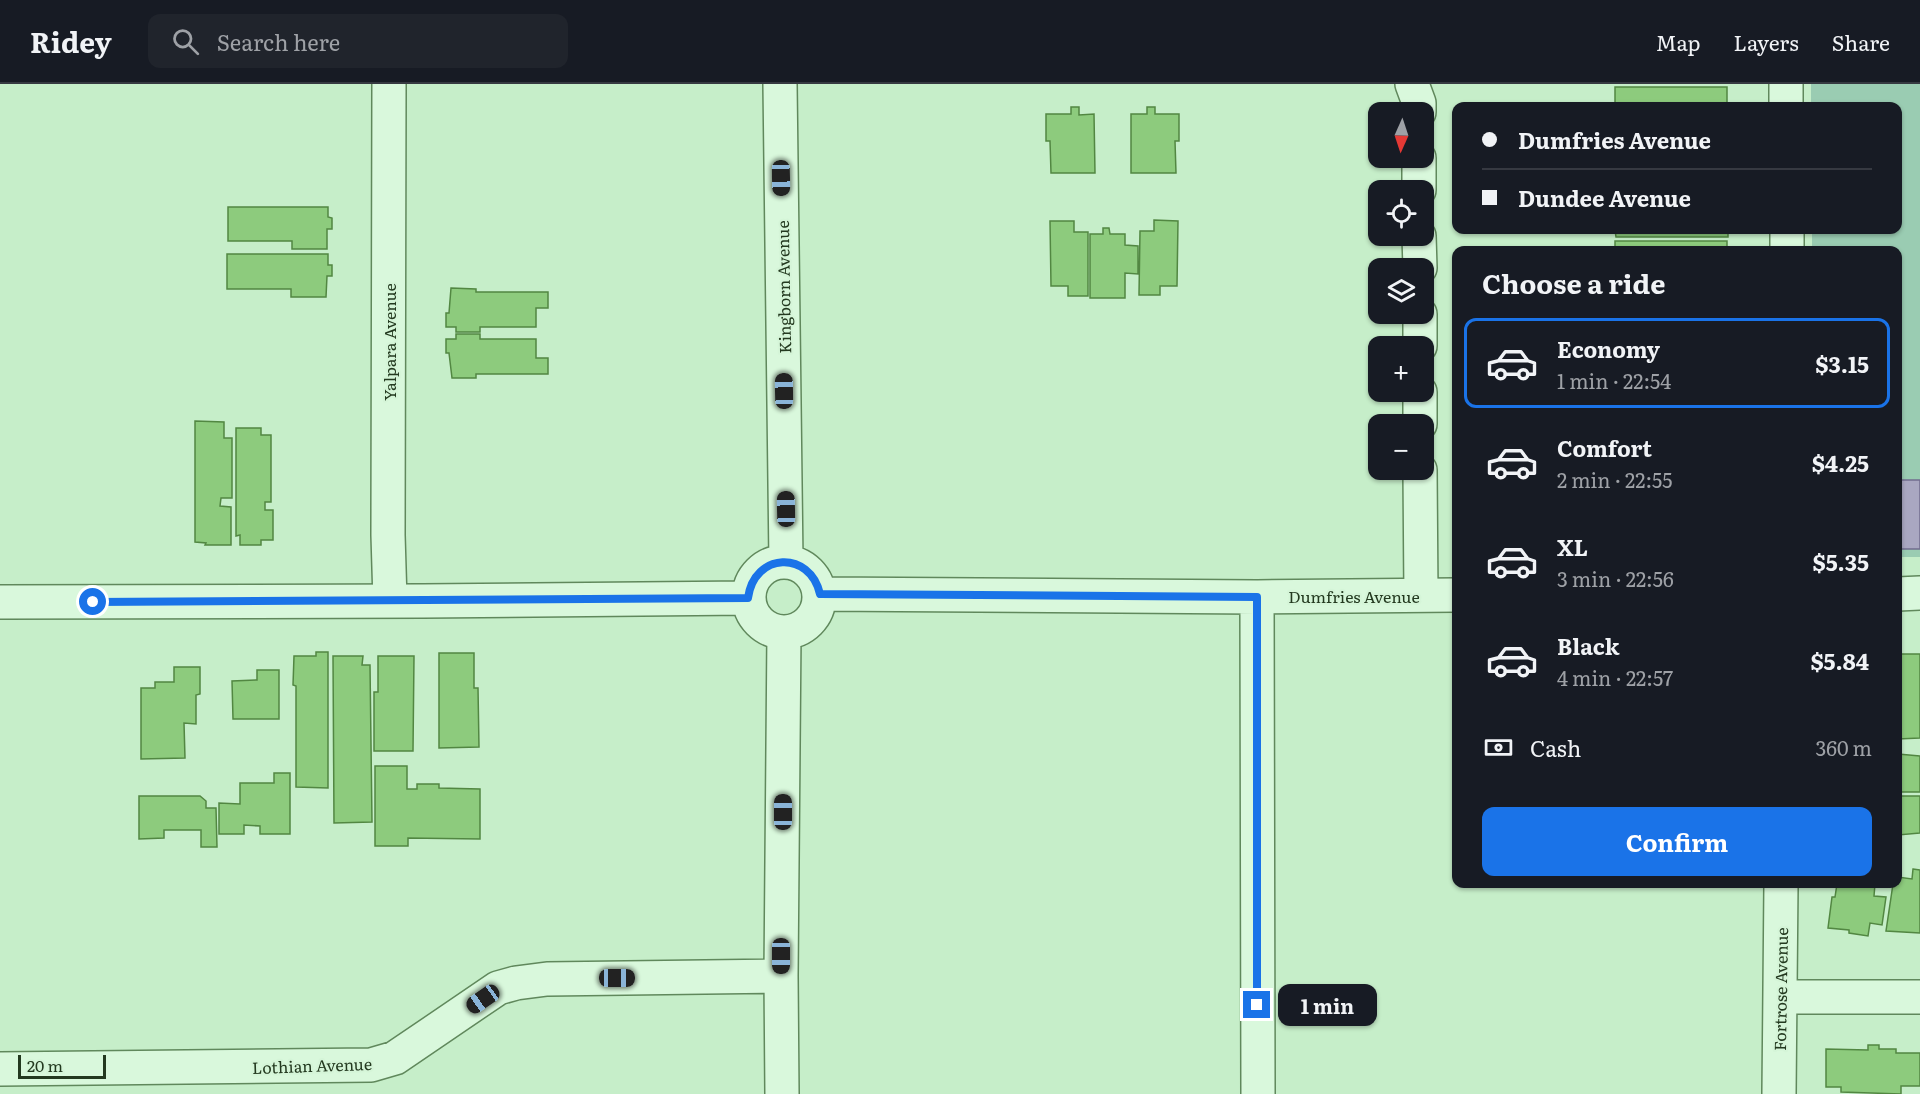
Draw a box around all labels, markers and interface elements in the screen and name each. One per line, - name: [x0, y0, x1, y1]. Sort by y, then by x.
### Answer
- search box: [148, 14, 568, 68]
- text: Ridey: [30, 20, 112, 62]
- icon: search: [169, 25, 202, 58]
- text: Search here: [217, 25, 340, 58]
- text: Map: [1656, 26, 1701, 57]
- text: Layers: [1734, 26, 1799, 57]
- text: Share: [1832, 26, 1890, 57]
- north arrow: [1368, 102, 1434, 168]
- map controls: [1368, 102, 1434, 480]
- text: Dumfries Avenue: [1518, 123, 1711, 156]
- car: [772, 160, 790, 196]
- button: locate: [1368, 180, 1434, 246]
- text: Dundee Avenue: [1518, 181, 1691, 214]
- street label: Kingborn Avenue: [770, 220, 796, 354]
- button: layers: [1368, 258, 1434, 324]
- text: Choose a ride: [1482, 262, 1665, 302]
- street label: Yalpara Avenue: [377, 283, 401, 401]
- text: Economy: [1557, 332, 1660, 365]
- button: +: [1368, 336, 1434, 402]
- icon: car: [1485, 336, 1539, 390]
- text: $3.15: [1815, 347, 1869, 380]
- text: 1 min · 22:54: [1557, 365, 1671, 395]
- car: [775, 373, 793, 409]
- button: −: [1368, 414, 1434, 480]
- text: Comfort: [1557, 431, 1652, 464]
- icon: car: [1485, 435, 1539, 489]
- text: $4.25: [1812, 446, 1869, 479]
- text: 2 min · 22:55: [1557, 464, 1672, 494]
- car: [777, 491, 795, 527]
- text: XL: [1557, 530, 1588, 563]
- icon: car: [1485, 534, 1539, 588]
- text: $5.35: [1813, 545, 1869, 578]
- text: 3 min · 22:56: [1557, 563, 1674, 593]
- street label: Dumfries Avenue: [1288, 584, 1420, 608]
- route start: [79, 588, 106, 615]
- text: Black: [1557, 629, 1619, 662]
- icon: car: [1485, 633, 1539, 687]
- text: $5.84: [1810, 644, 1869, 677]
- text: 4 min · 22:57: [1557, 662, 1673, 692]
- icon: cash: [1482, 731, 1515, 764]
- text: Cash: [1530, 731, 1581, 764]
- text: 360 m: [1815, 732, 1872, 762]
- car: [774, 794, 792, 830]
- button: Confirm: [1482, 807, 1872, 876]
- street label: Fortrose Avenue: [1767, 927, 1793, 1051]
- car: [772, 938, 790, 974]
- car: [599, 969, 635, 987]
- car: [463, 981, 503, 1017]
- callout: 1 min: [1278, 984, 1377, 1026]
- text: 1 min: [1301, 990, 1354, 1020]
- route end: [1243, 991, 1270, 1018]
- street label: Lothian Avenue: [252, 1051, 372, 1079]
- scale bar: [18, 1052, 106, 1080]
- text: 20 m: [27, 1053, 63, 1077]

